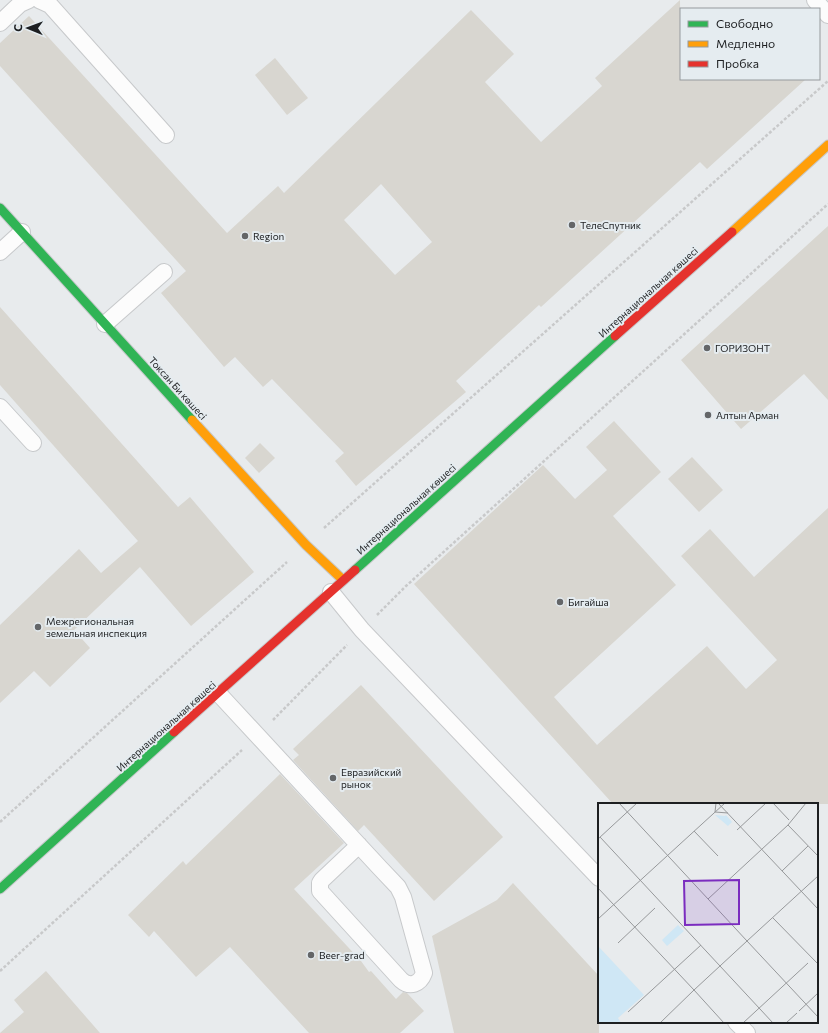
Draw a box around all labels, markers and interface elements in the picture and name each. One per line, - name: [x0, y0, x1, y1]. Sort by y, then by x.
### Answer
- north arrow: [8, 8, 48, 48]
- legend: [680, 8, 820, 80]
- text: Свободно: [716, 16, 773, 30]
- text: С: [11, 23, 24, 32]
- text: Медленно: [716, 36, 775, 50]
- text: Пробка: [716, 56, 759, 70]
- place label: ТелеСпутник: [580, 219, 642, 231]
- marker: ТелеСпутник: [567, 220, 577, 230]
- place label: Region: [253, 230, 284, 242]
- marker: Region: [240, 231, 250, 241]
- street label: Интернациональная көшесі: [596, 244, 700, 340]
- place label: ГОРИЗОНТ: [715, 342, 771, 354]
- marker: ГОРИЗОНТ: [702, 343, 712, 353]
- street label: Токсан Би көшесі: [147, 354, 209, 422]
- place label: Алтын Арман: [716, 409, 779, 421]
- marker: Алтын Арман: [703, 410, 713, 420]
- street label: Интернациональная көшесі: [354, 461, 458, 557]
- place label: Бигайша: [568, 596, 609, 608]
- marker: Бигайша: [555, 597, 565, 607]
- place label: Межрегиональная земельная инспекция: [46, 615, 147, 639]
- marker: Межрегиональная земельная инспекция: [33, 622, 43, 632]
- street label: Интернациональная көшесі: [114, 678, 218, 774]
- place label: Евразийский рынок: [341, 766, 401, 790]
- marker: Евразийский рынок: [328, 773, 338, 783]
- inset map: [598, 803, 818, 1023]
- place label: Beer-grad: [319, 949, 365, 961]
- marker: Beer-grad: [306, 950, 316, 960]

